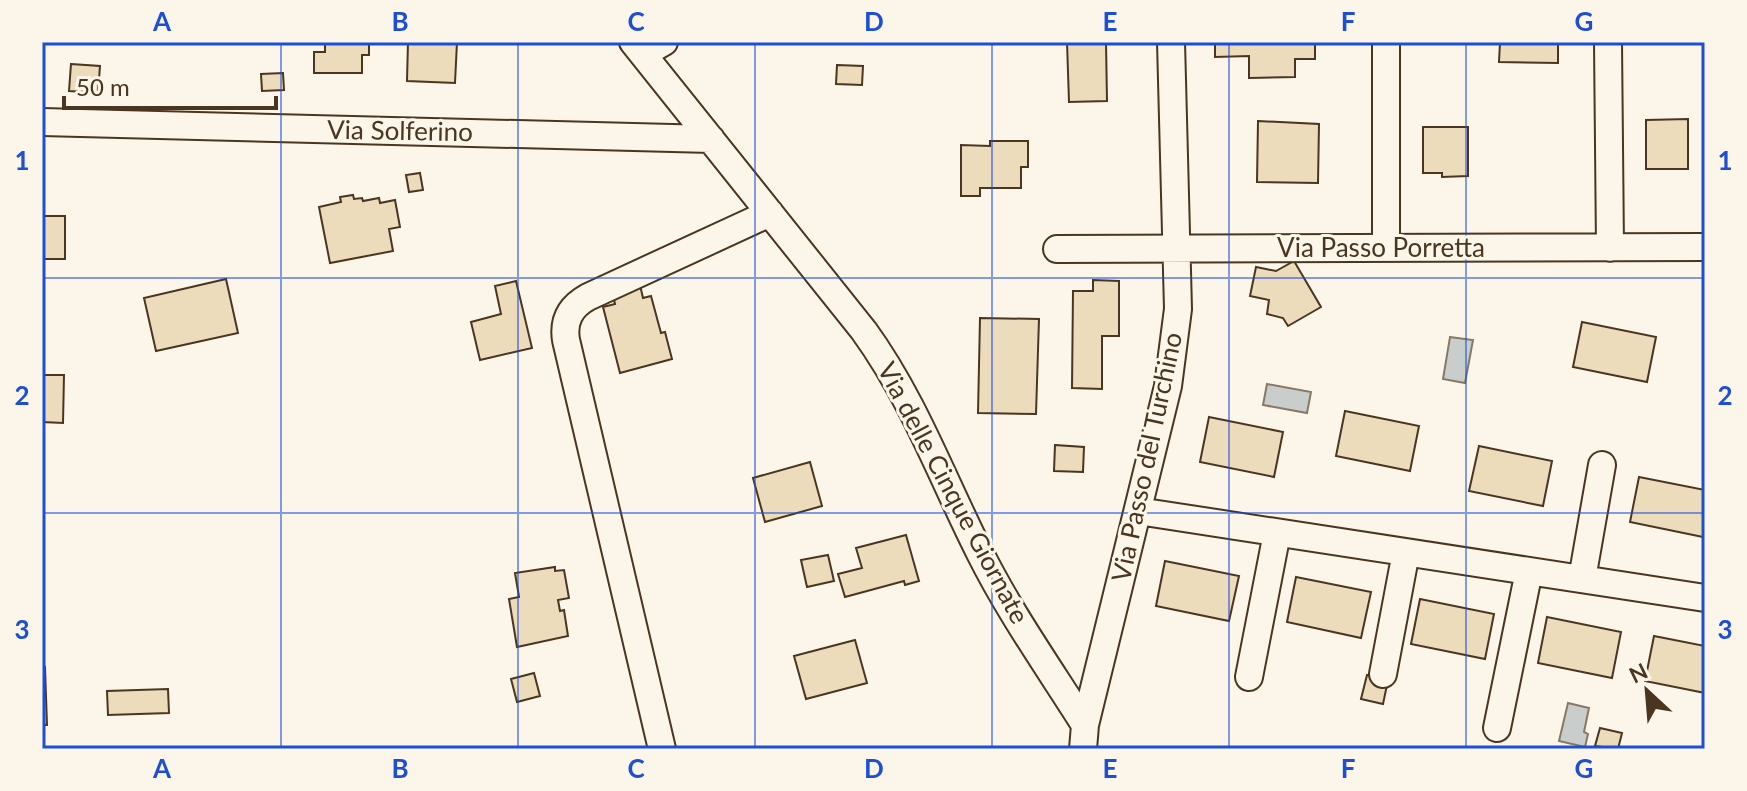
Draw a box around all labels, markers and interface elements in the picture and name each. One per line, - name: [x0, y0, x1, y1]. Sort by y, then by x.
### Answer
- text: A: [152, 5, 172, 37]
- text: B: [391, 5, 409, 37]
- text: C: [627, 5, 645, 37]
- text: D: [864, 5, 884, 37]
- text: E: [1103, 5, 1117, 37]
- text: F: [1341, 5, 1355, 37]
- text: G: [1575, 5, 1593, 37]
- scale bar: [64, 60, 276, 110]
- text: 50 m: [76, 72, 130, 101]
- street label: Via Solferino: [327, 113, 473, 147]
- text: 1: [14, 144, 30, 176]
- text: 1: [1717, 144, 1733, 176]
- street label: Via Passo Porretta: [1277, 231, 1485, 263]
- street label: Via Passo del Turchino: [1104, 329, 1188, 584]
- street label: Via delle Cinque Giornate: [871, 356, 1036, 629]
- text: 2: [14, 379, 30, 411]
- text: 2: [1717, 379, 1733, 411]
- text: 3: [14, 613, 30, 645]
- text: 3: [1717, 613, 1733, 645]
- north arrow: [1607, 651, 1687, 731]
- text: N: [1624, 657, 1652, 688]
- text: A: [152, 752, 172, 784]
- text: B: [391, 752, 409, 784]
- text: C: [627, 752, 645, 784]
- text: D: [864, 752, 884, 784]
- text: E: [1103, 752, 1117, 784]
- text: F: [1341, 752, 1355, 784]
- text: G: [1575, 752, 1593, 784]

